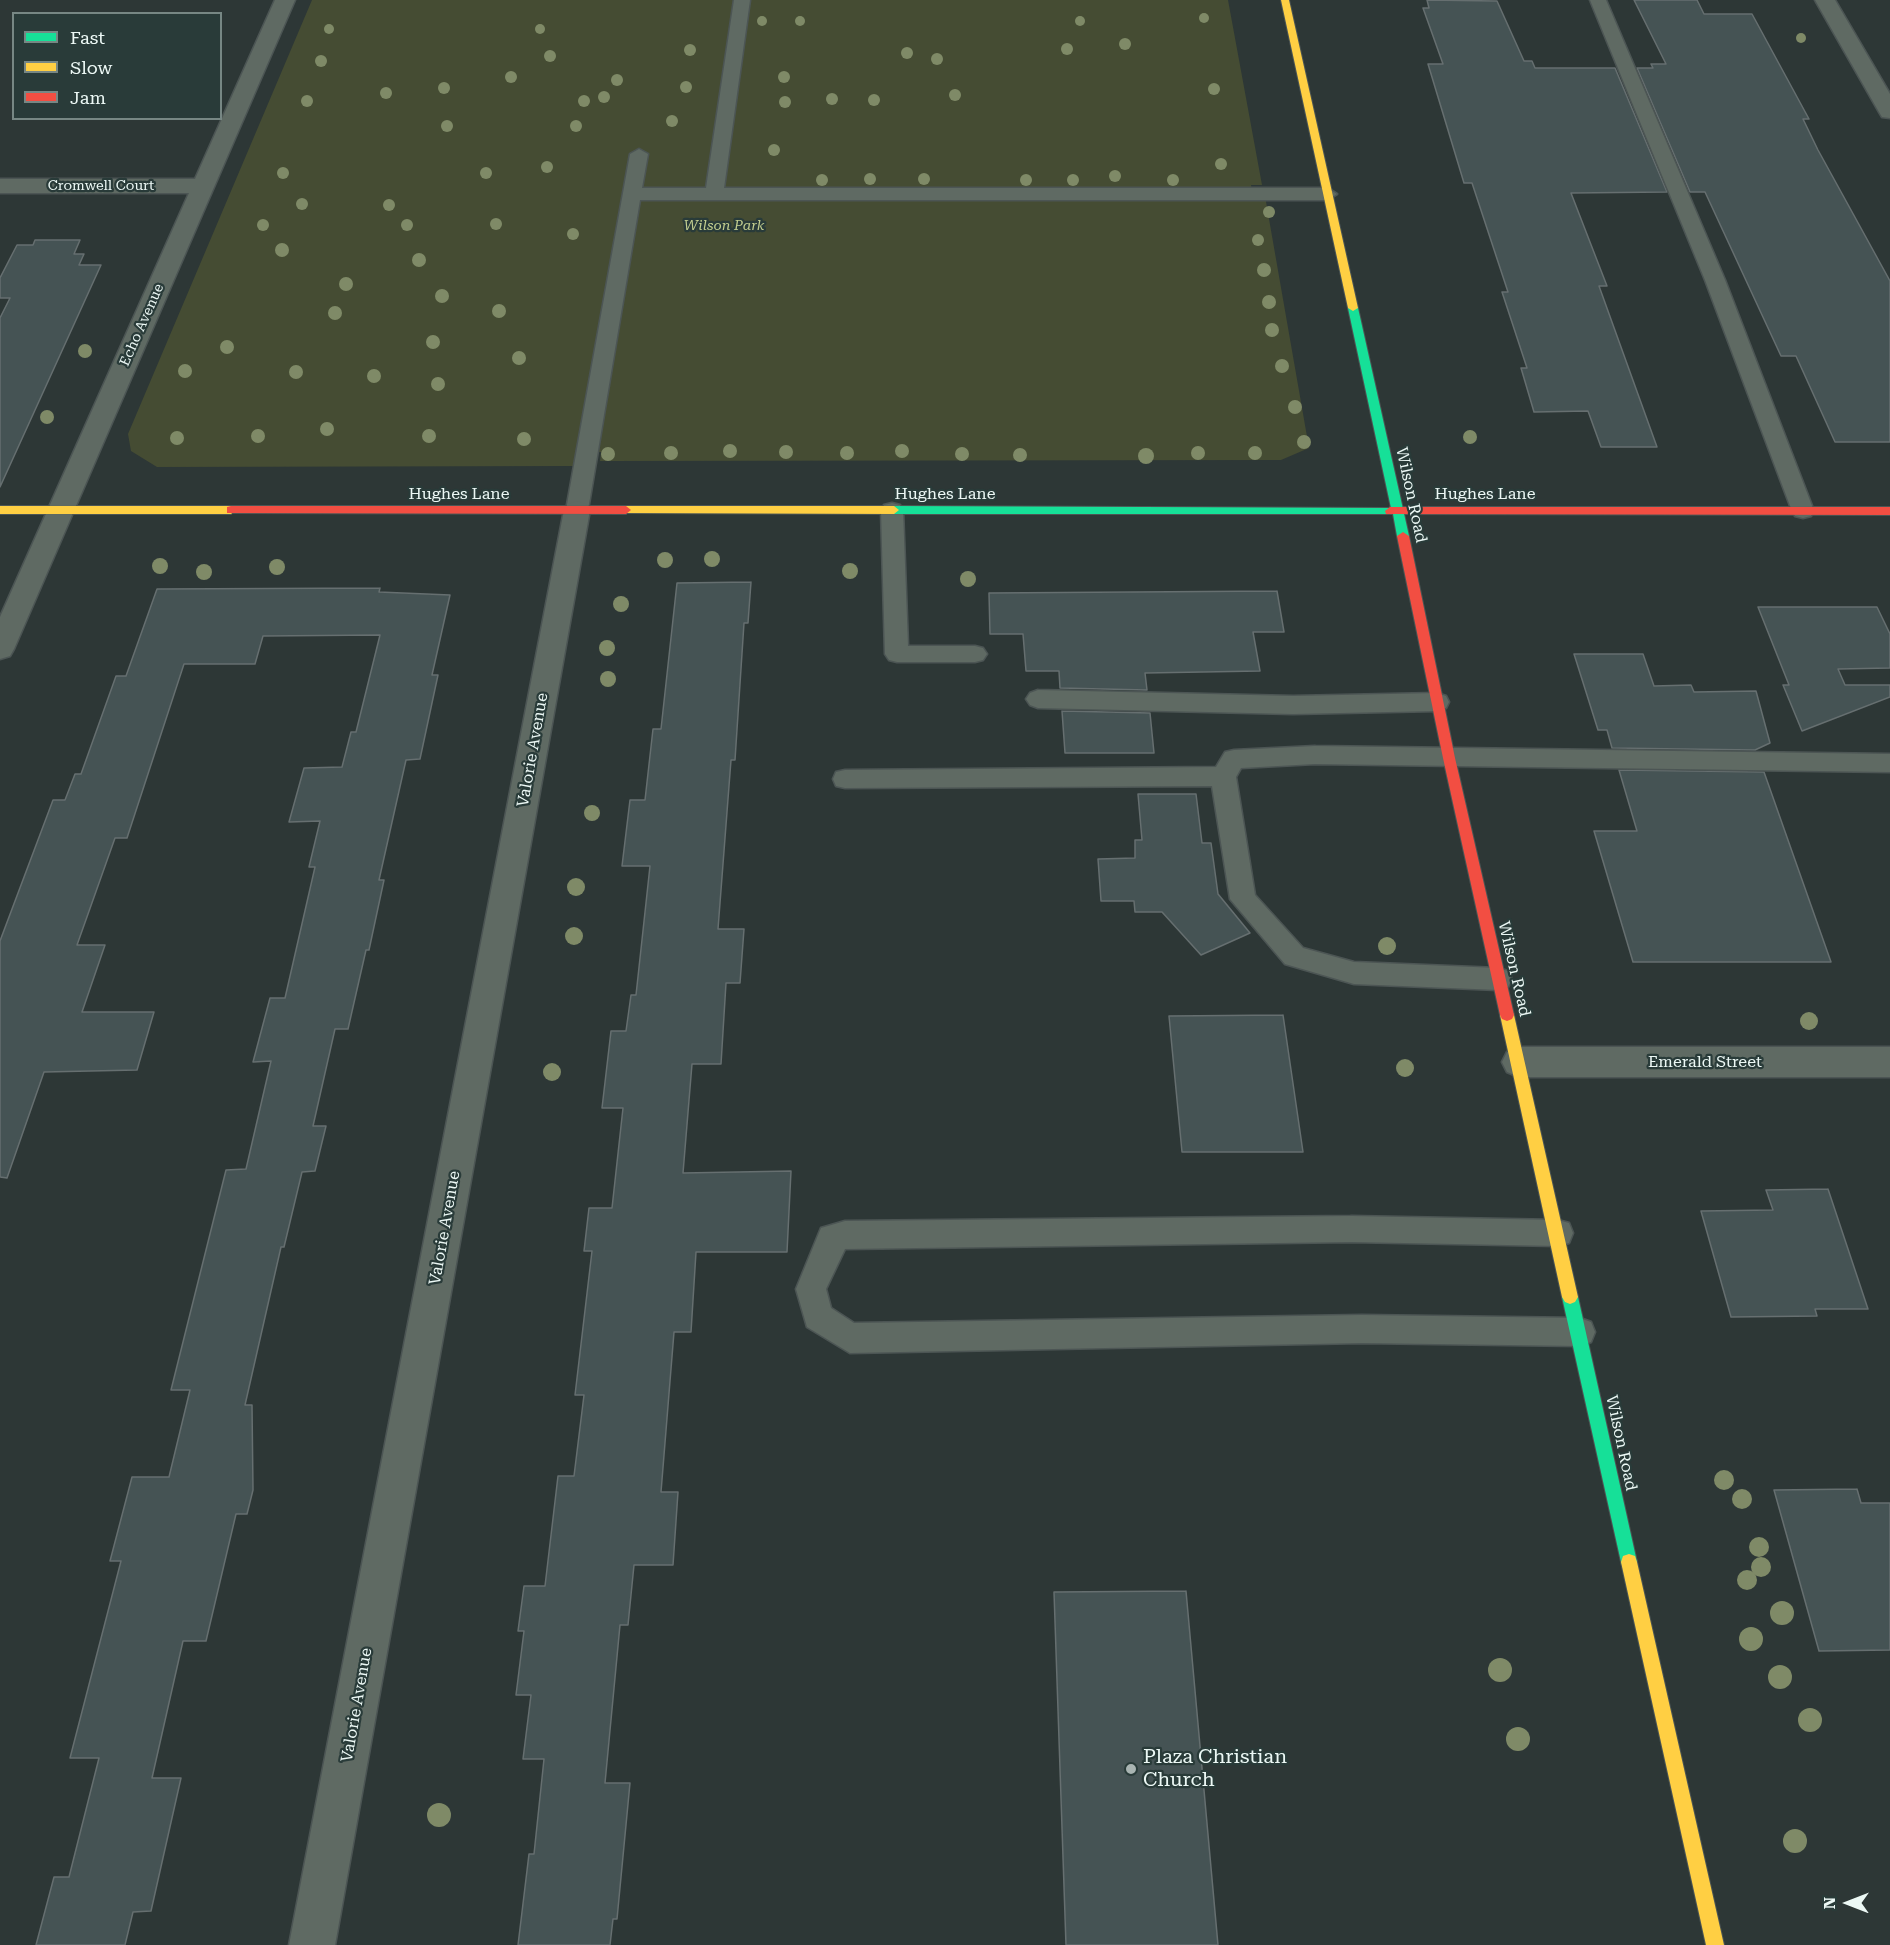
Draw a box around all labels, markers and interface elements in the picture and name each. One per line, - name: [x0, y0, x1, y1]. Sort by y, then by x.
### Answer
- legend: [12, 12, 222, 120]
- text: Fast: [70, 27, 105, 48]
- text: Slow: [70, 57, 112, 78]
- text: Jam: [70, 87, 106, 108]
- street label: Cromwell Court: [48, 178, 154, 194]
- park label: Wilson Park: [684, 218, 764, 234]
- street label: Echo Avenue: [116, 281, 168, 369]
- street label: Wilson Road: [1391, 445, 1431, 545]
- street label: Hughes Lane: [409, 484, 509, 504]
- street label: Hughes Lane: [895, 484, 995, 504]
- street label: Hughes Lane: [1435, 484, 1535, 504]
- street label: Valorie Avenue: [514, 691, 552, 809]
- street label: Wilson Road: [1494, 919, 1534, 1019]
- street label: Emerald Street: [1648, 1052, 1762, 1072]
- street label: Valorie Avenue: [426, 1169, 464, 1287]
- street label: Wilson Road: [1601, 1393, 1641, 1493]
- street label: Valorie Avenue: [338, 1646, 376, 1764]
- place label: Plaza Christian Church: [1143, 1745, 1287, 1792]
- marker: Plaza Christian Church: [1124, 1762, 1138, 1776]
- north arrow: [1818, 1873, 1878, 1933]
- text: N: [1820, 1897, 1839, 1909]

